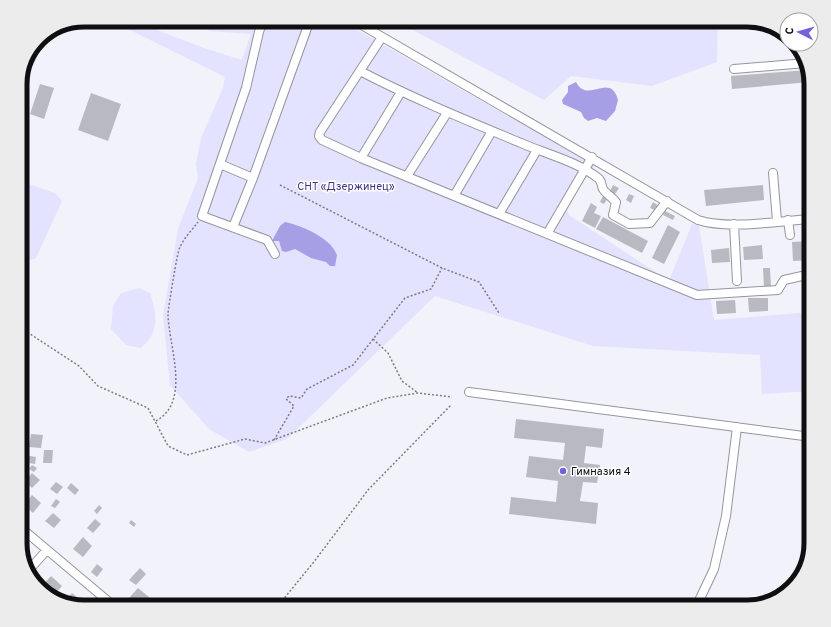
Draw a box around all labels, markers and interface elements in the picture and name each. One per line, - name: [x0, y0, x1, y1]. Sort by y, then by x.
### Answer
- north arrow: [779, 12, 819, 52]
- text: С: [783, 27, 797, 35]
- park label: СНТ «Дзержинец»: [297, 180, 395, 194]
- place label: Гимназия 4: [571, 465, 631, 479]
- marker: Гимназия 4: [558, 466, 568, 476]

